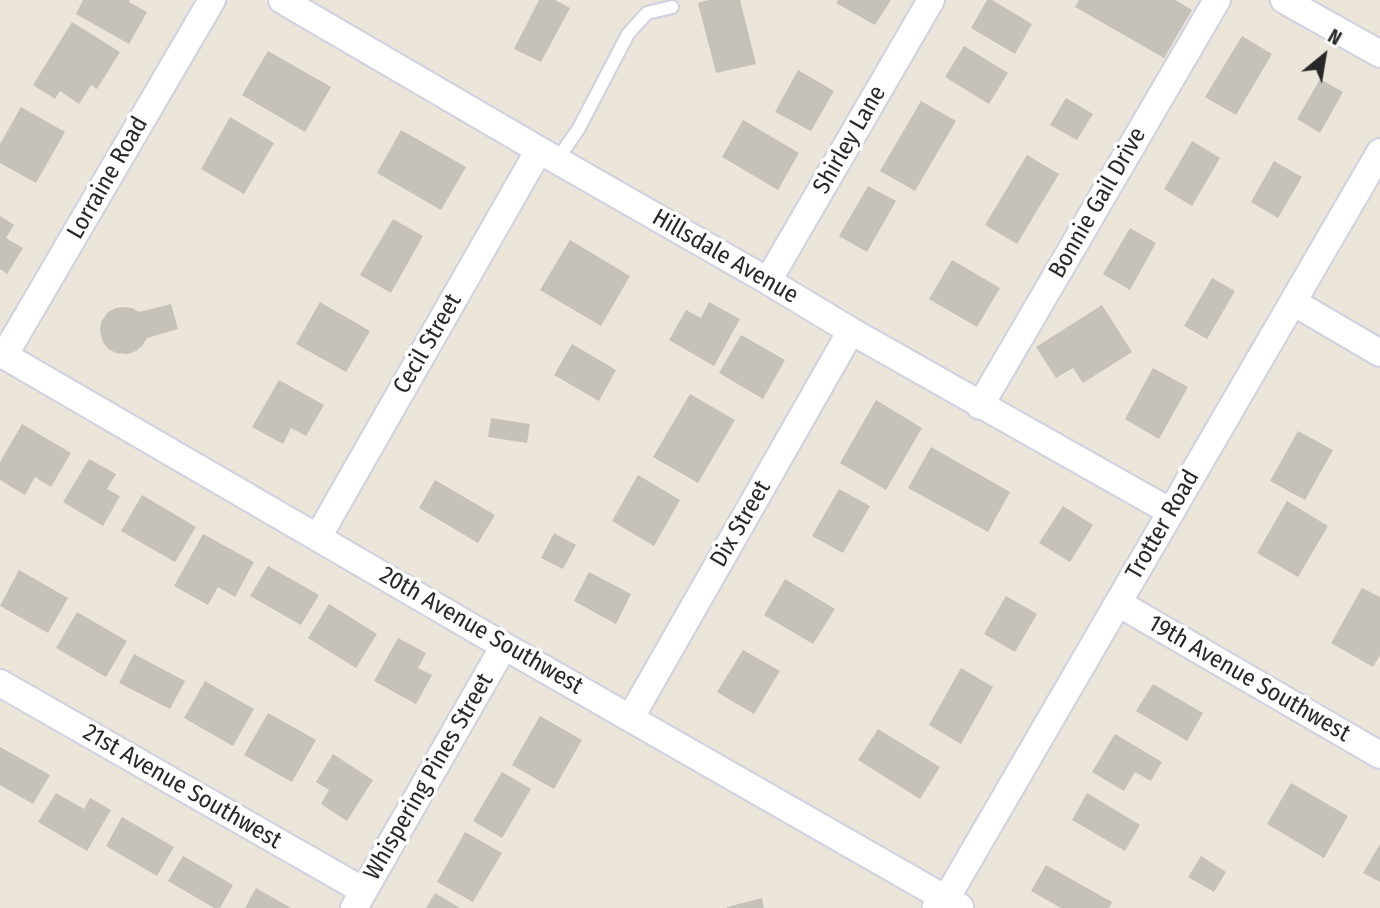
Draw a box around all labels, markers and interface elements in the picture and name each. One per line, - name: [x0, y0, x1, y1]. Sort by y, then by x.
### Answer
- north arrow: [1289, 21, 1359, 91]
- text: N: [1324, 25, 1345, 50]
- street label: Shirley Lane: [808, 81, 892, 199]
- street label: Lorraine Road: [61, 112, 155, 244]
- street label: Bonnie Gail Drive: [1043, 123, 1153, 283]
- street label: Hillsdale Avenue: [647, 204, 803, 310]
- street label: Cecil Street: [388, 289, 468, 399]
- street label: Trotter Road: [1120, 465, 1206, 585]
- street label: Dix Street: [705, 476, 777, 572]
- street label: 20th Avenue Southwest: [374, 561, 588, 701]
- street label: 19th Avenue Southwest: [1143, 609, 1355, 749]
- street label: Whispering Pines Street: [358, 669, 500, 885]
- street label: 21st Avenue Southwest: [78, 718, 286, 856]

